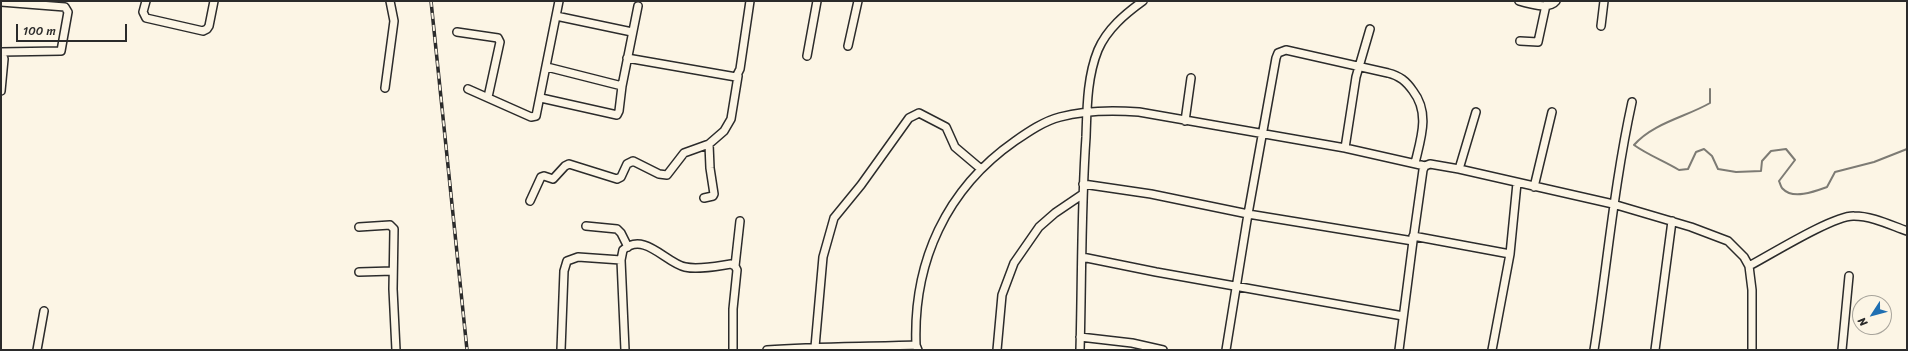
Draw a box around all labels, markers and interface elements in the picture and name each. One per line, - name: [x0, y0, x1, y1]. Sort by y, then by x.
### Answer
- scale bar: [18, 16, 129, 42]
- text: 100 m: [23, 20, 56, 42]
- north arrow: [1852, 295, 1892, 335]
- text: N: [1853, 313, 1873, 330]

